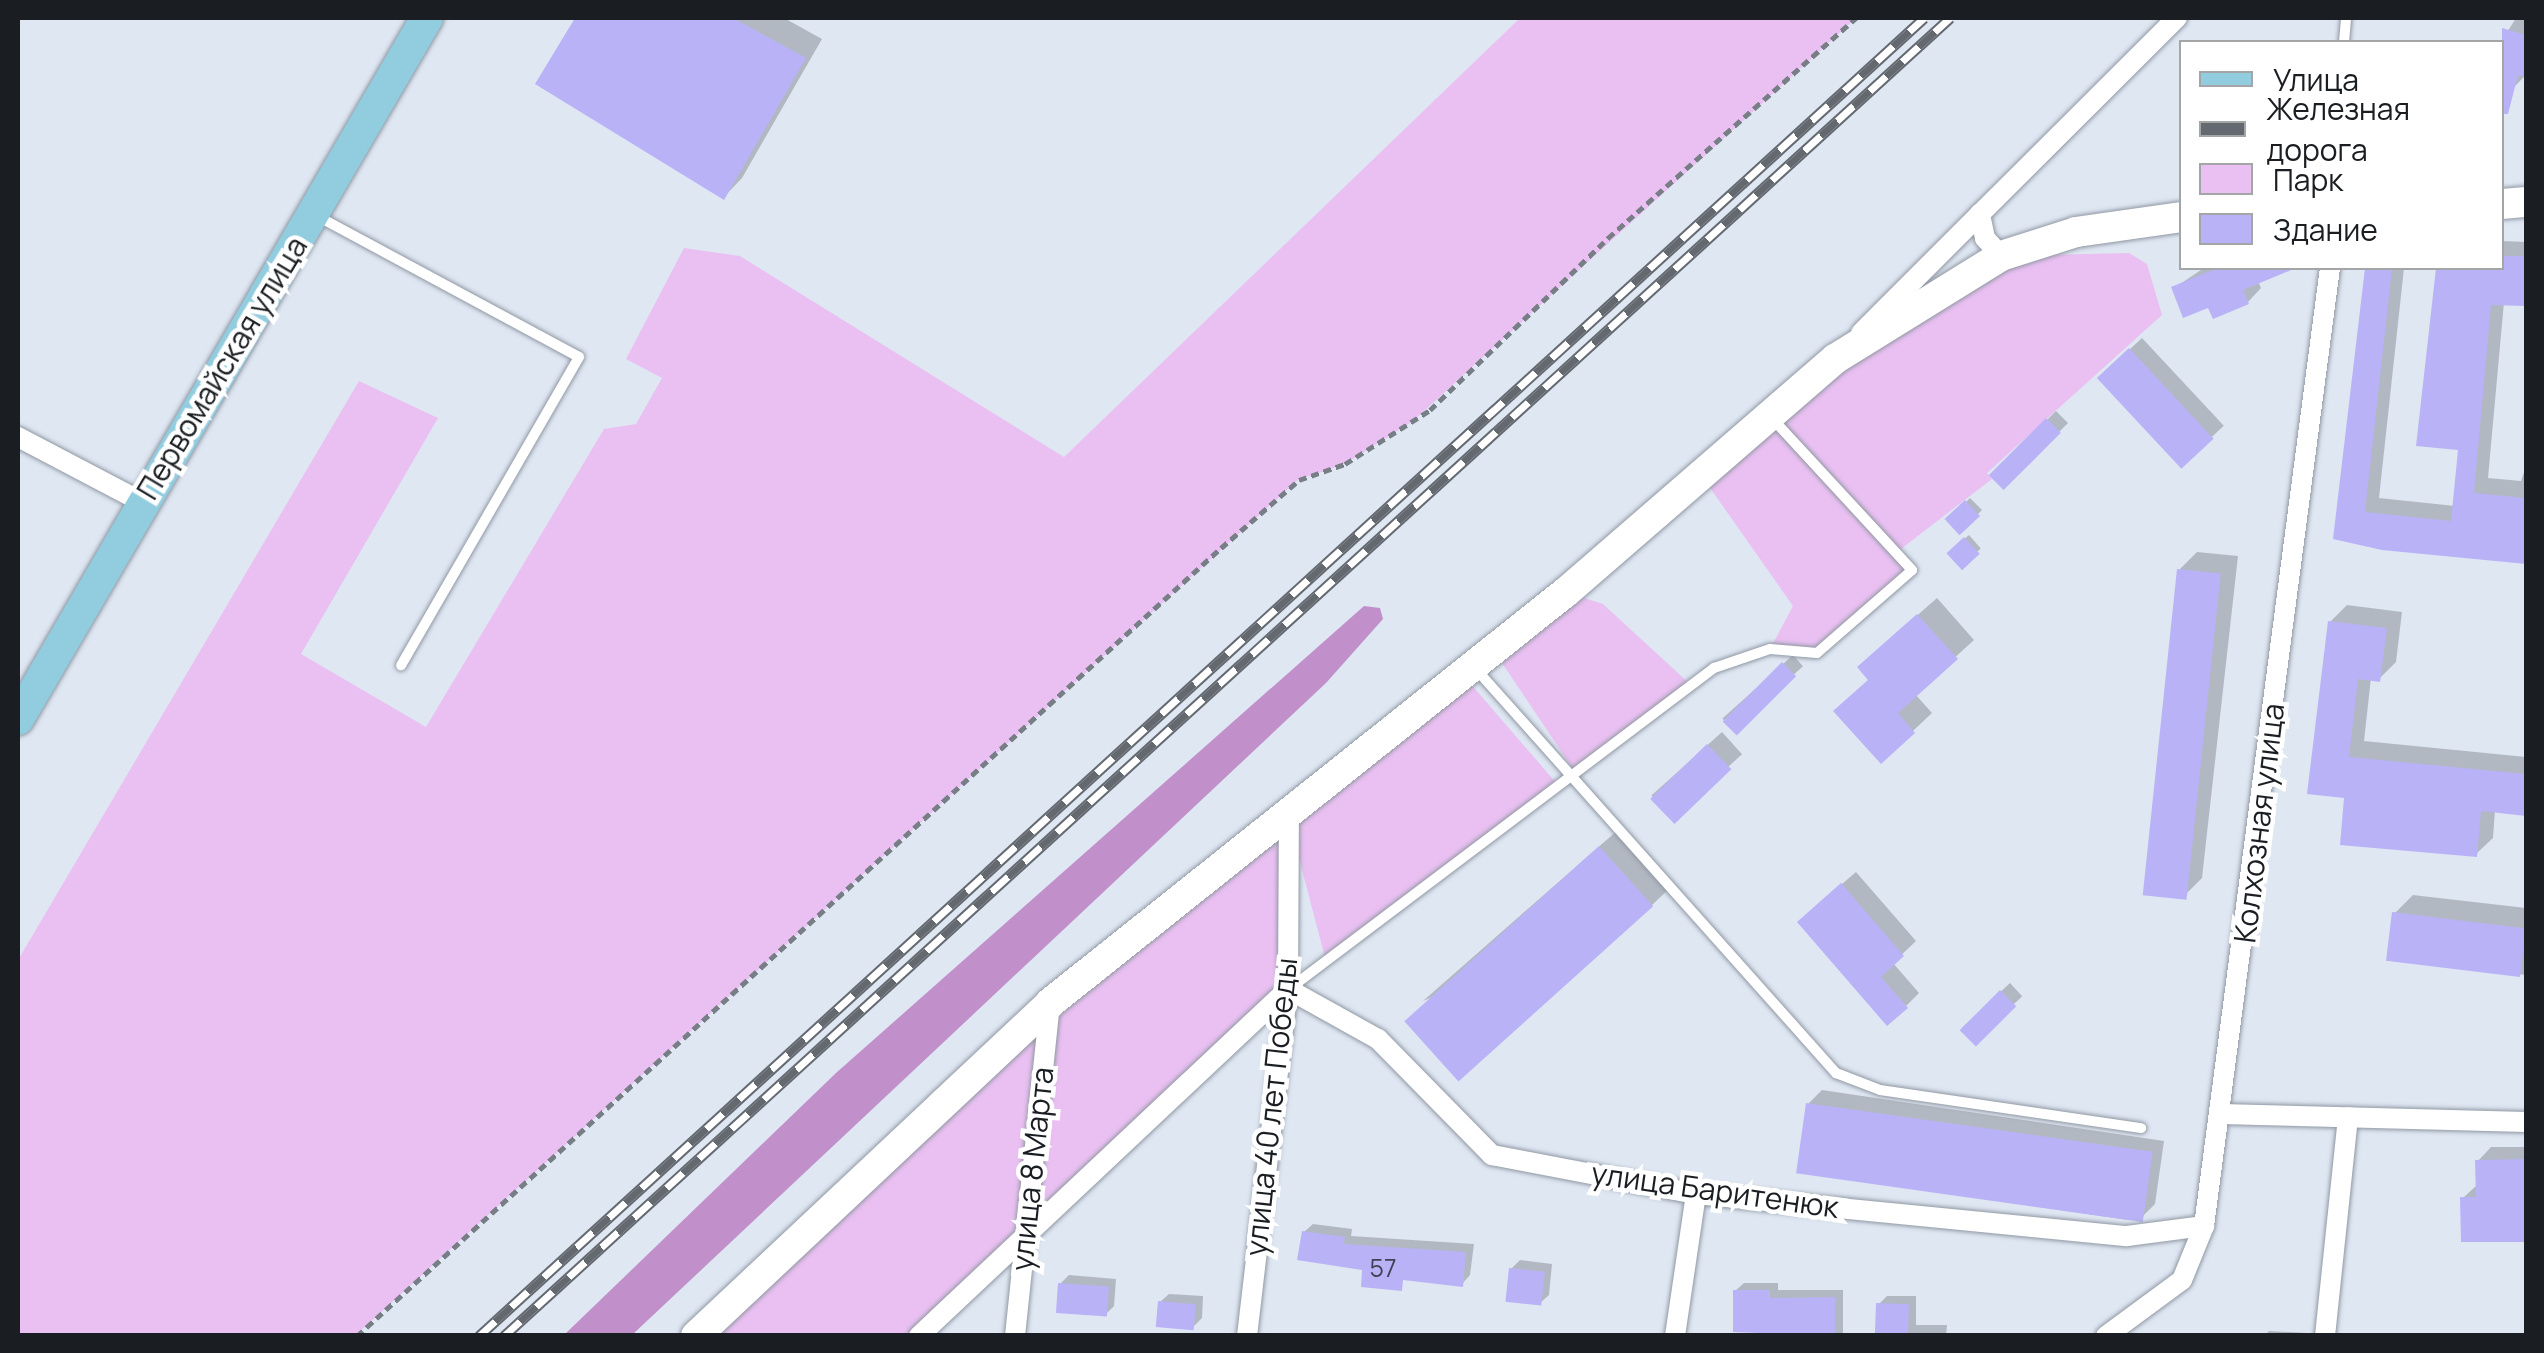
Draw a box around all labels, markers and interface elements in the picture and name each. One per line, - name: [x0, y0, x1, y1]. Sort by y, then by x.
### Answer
- legend: [2179, 40, 2504, 270]
- text: Улица: [2273, 59, 2359, 100]
- text: Железная дорога: [2266, 88, 2410, 170]
- text: Парк: [2273, 159, 2343, 200]
- text: Здание: [2273, 209, 2378, 250]
- street label: Первомайская улица: [129, 230, 315, 506]
- street label: Колхозная улица: [2226, 701, 2292, 945]
- street label: улица 40 лет Победы: [1237, 956, 1305, 1258]
- street label: улица 8 Марта: [1003, 1065, 1061, 1273]
- street label: улица Баритенюк: [1589, 1155, 1841, 1225]
- house number: 57: [1370, 1253, 1396, 1283]

